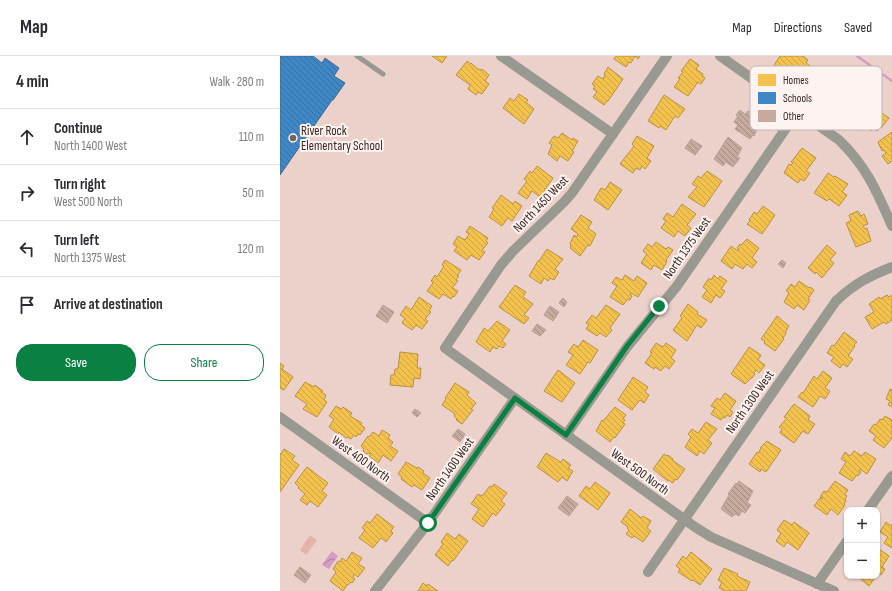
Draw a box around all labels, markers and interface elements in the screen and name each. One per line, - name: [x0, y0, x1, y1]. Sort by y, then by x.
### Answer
- text: Map: [20, 16, 48, 39]
- text: Map: [732, 19, 752, 36]
- text: Directions: [774, 19, 822, 36]
- text: Saved: [844, 19, 872, 36]
- legend: [750, 66, 882, 130]
- text: 4 min: [16, 72, 49, 92]
- text: Walk · 280 m: [210, 74, 264, 90]
- text: Homes: [783, 74, 809, 87]
- text: Schools: [783, 92, 812, 105]
- text: Other: [783, 110, 804, 123]
- text: Continue: [54, 119, 103, 138]
- place label: River Rock Elementary School: [301, 123, 383, 154]
- icon: ahead: [16, 126, 38, 148]
- text: 110 m: [239, 129, 264, 145]
- marker: River Rock Elementary School: [288, 133, 298, 143]
- text: North 1400 West: [54, 138, 127, 154]
- street label: North 1450 West: [510, 172, 572, 236]
- text: Turn right: [54, 175, 106, 194]
- icon: right: [16, 182, 38, 204]
- text: 50 m: [243, 185, 264, 201]
- text: West 500 North: [54, 194, 122, 210]
- street label: North 1375 West: [660, 214, 714, 282]
- text: Turn left: [54, 231, 99, 250]
- icon: left: [16, 238, 38, 260]
- text: 120 m: [238, 241, 264, 257]
- text: North 1375 West: [54, 250, 126, 266]
- icon: arrive: [16, 294, 38, 316]
- text: Arrive at destination: [54, 295, 163, 314]
- route end: [650, 297, 668, 315]
- button: Save: [16, 344, 136, 381]
- button: Share: [144, 344, 264, 381]
- street label: North 1300 West: [722, 367, 778, 437]
- street label: West 400 North: [329, 432, 393, 486]
- street label: North 1400 West: [422, 434, 478, 504]
- street label: West 500 North: [608, 445, 672, 499]
- map controls: [844, 507, 880, 579]
- button: +: [844, 507, 880, 543]
- route start: [419, 514, 437, 532]
- button: −: [844, 543, 880, 579]

